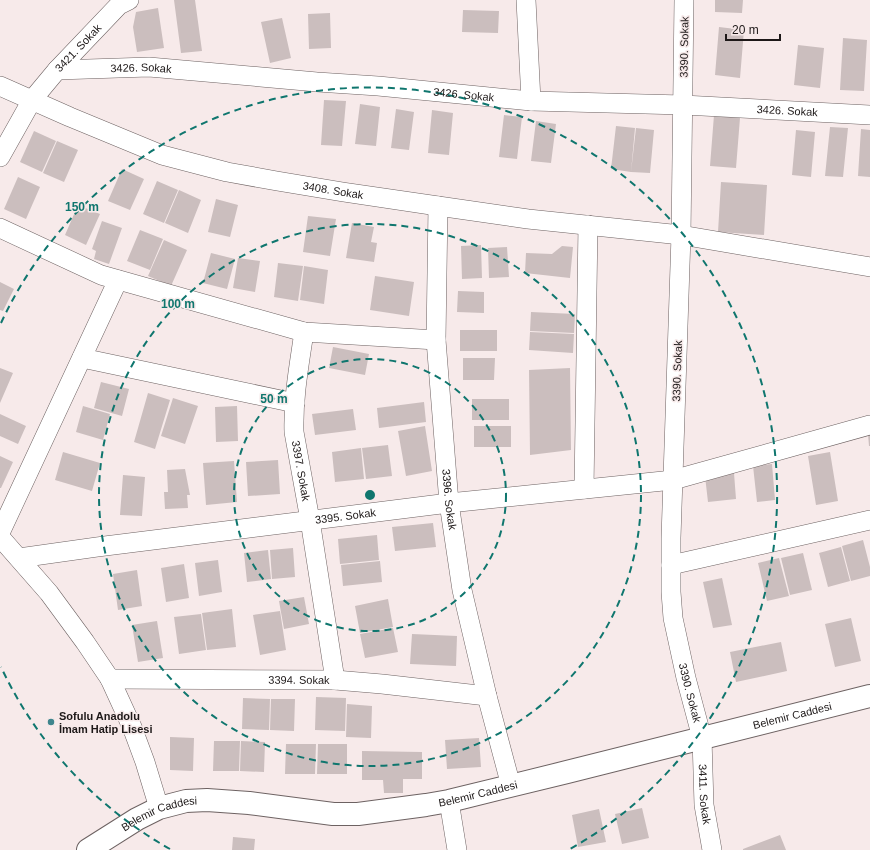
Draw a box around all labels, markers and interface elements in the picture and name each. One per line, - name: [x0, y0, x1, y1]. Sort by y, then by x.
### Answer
- street label: 3390. Sokak: [677, 16, 691, 78]
- scale bar: [726, 16, 780, 42]
- street label: 3421. Sokak: [53, 21, 104, 74]
- text: 20 m: [732, 23, 759, 37]
- street label: 3426. Sokak: [110, 61, 173, 75]
- street label: 3426. Sokak: [433, 85, 495, 103]
- street label: 3426. Sokak: [756, 103, 819, 118]
- street label: 3408. Sokak: [302, 179, 365, 201]
- text: 150 m: [65, 200, 99, 214]
- text: 100 m: [161, 297, 195, 311]
- street label: 3390. Sokak: [670, 340, 684, 402]
- text: 50 m: [260, 392, 288, 406]
- street label: 3397. Sokak: [290, 440, 313, 502]
- street label: 3396. Sokak: [440, 468, 459, 531]
- centre of rings: [363, 488, 377, 502]
- street label: 3395. Sokak: [314, 506, 377, 526]
- street label: 3390. Sokak: [677, 662, 704, 724]
- street label: 3394. Sokak: [268, 674, 330, 686]
- street label: Belemir Caddesi: [752, 700, 833, 731]
- place label: Sofulu Anadolu İmam Hatip Lisesi: [59, 710, 153, 735]
- marker: Sofulu Anadolu İmam Hatip Lisesi: [46, 717, 56, 727]
- street label: 3411. Sokak: [697, 764, 713, 826]
- street label: Belemir Caddesi: [437, 778, 519, 809]
- street label: Belemir Caddesi: [119, 794, 197, 833]

